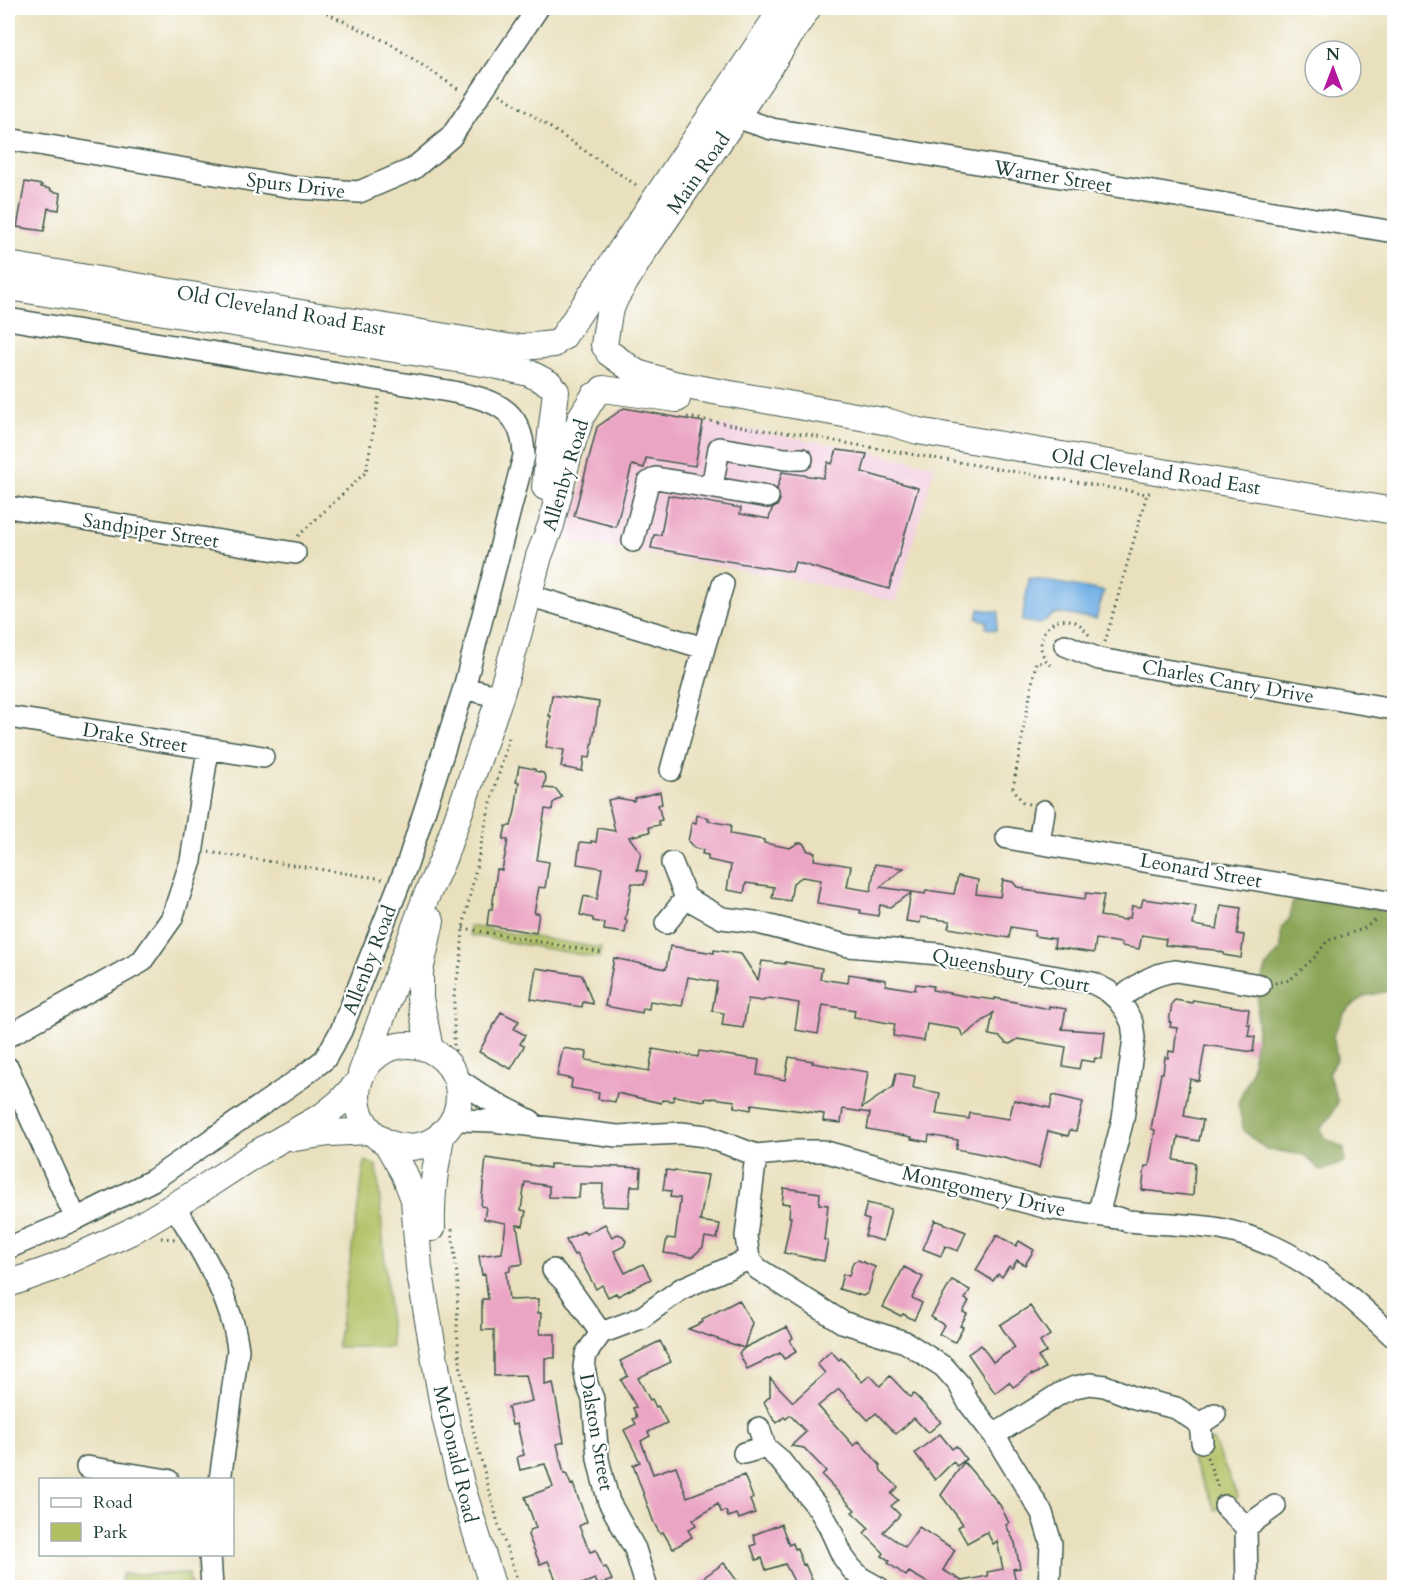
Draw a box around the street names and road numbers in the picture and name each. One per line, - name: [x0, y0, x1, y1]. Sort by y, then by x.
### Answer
- street label: Main Road: [660, 127, 737, 219]
- street label: Warner Street: [991, 154, 1115, 199]
- street label: Spurs Drive: [245, 166, 347, 205]
- street label: Old Cleveland Road East: [174, 279, 388, 342]
- street label: Allenby Road: [536, 416, 595, 534]
- street label: Old Cleveland Road East: [1049, 442, 1263, 501]
- street label: Sandpiper Street: [81, 506, 222, 555]
- street label: Charles Canty Drive: [1140, 653, 1316, 710]
- street label: Drake Street: [81, 716, 190, 759]
- street label: Leonard Street: [1138, 846, 1265, 895]
- street label: Allenby Road: [336, 901, 403, 1019]
- street label: Queensbury Court: [930, 942, 1093, 999]
- street label: Montgomery Drive: [900, 1160, 1068, 1223]
- street label: Dalston Street: [573, 1371, 620, 1494]
- street label: McDonald Road: [427, 1383, 485, 1526]

